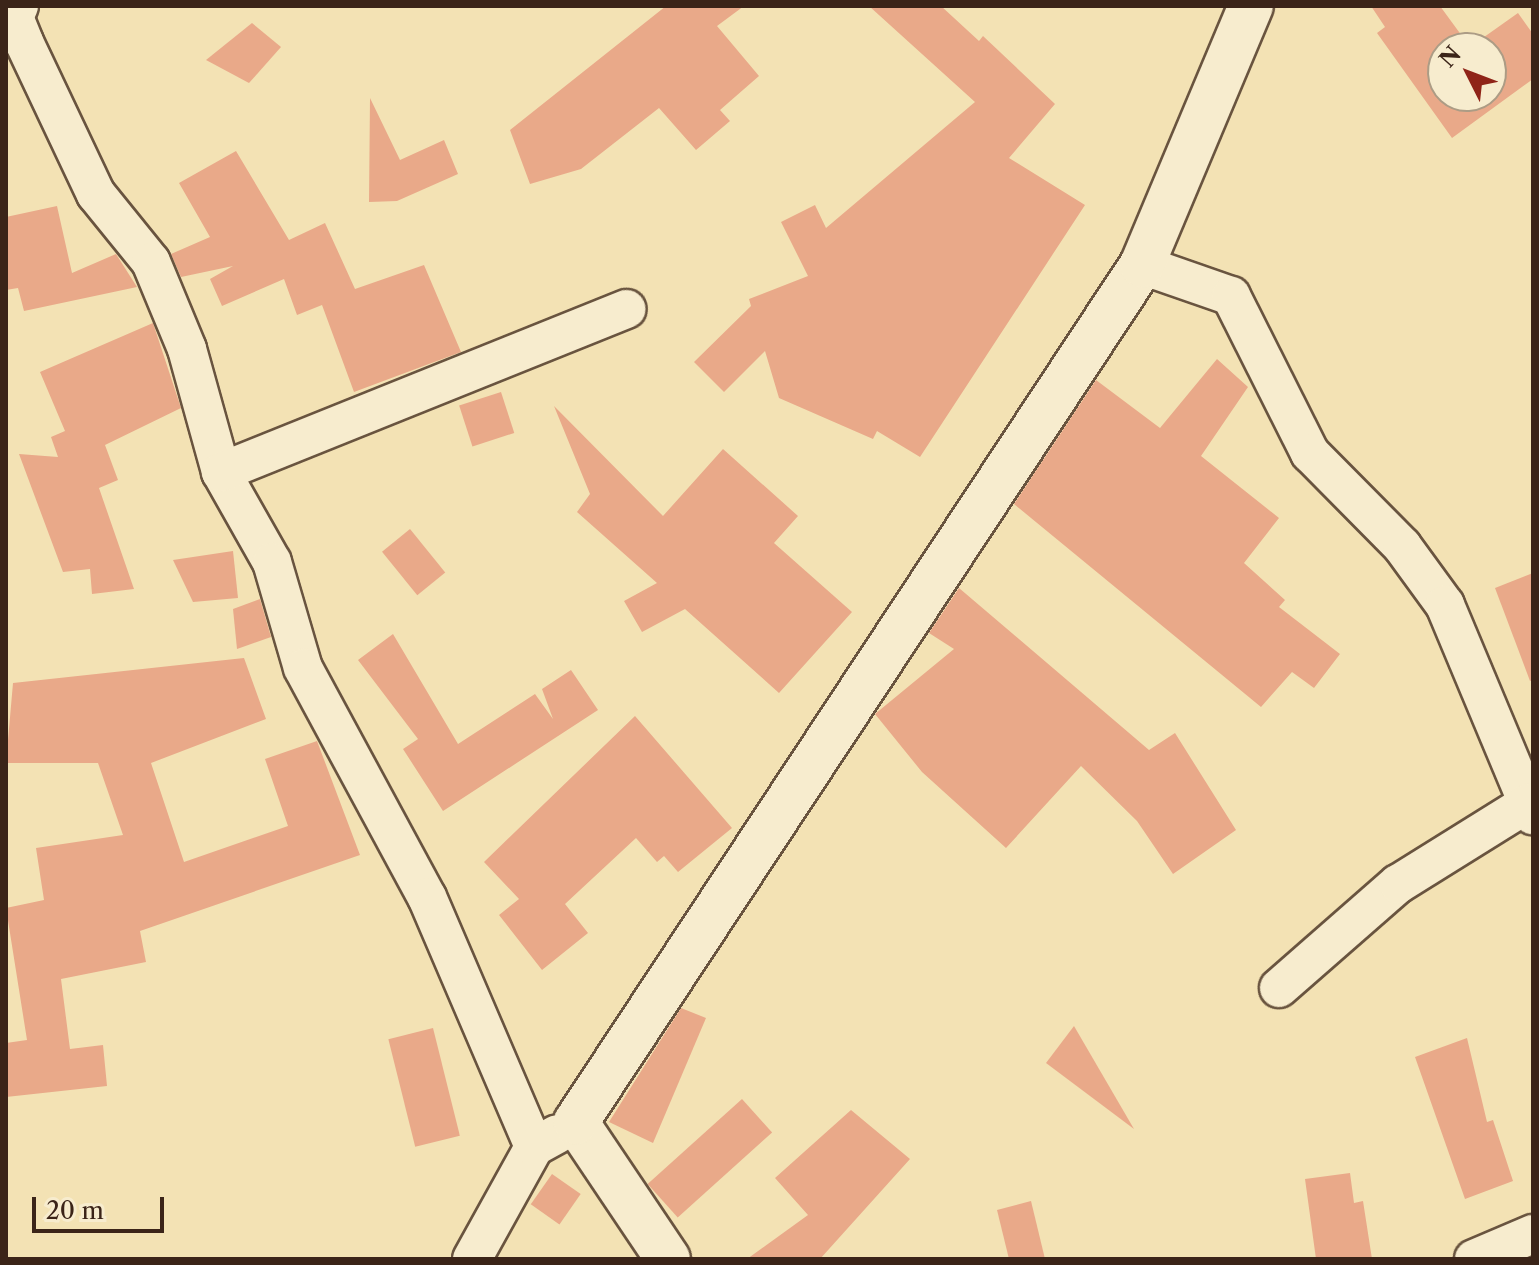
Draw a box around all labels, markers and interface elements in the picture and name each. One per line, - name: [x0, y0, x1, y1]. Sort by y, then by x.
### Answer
- north arrow: [1427, 32, 1507, 112]
- text: N: [1434, 41, 1467, 73]
- scale bar: [36, 1181, 168, 1231]
- text: 20 m: [46, 1196, 104, 1225]

